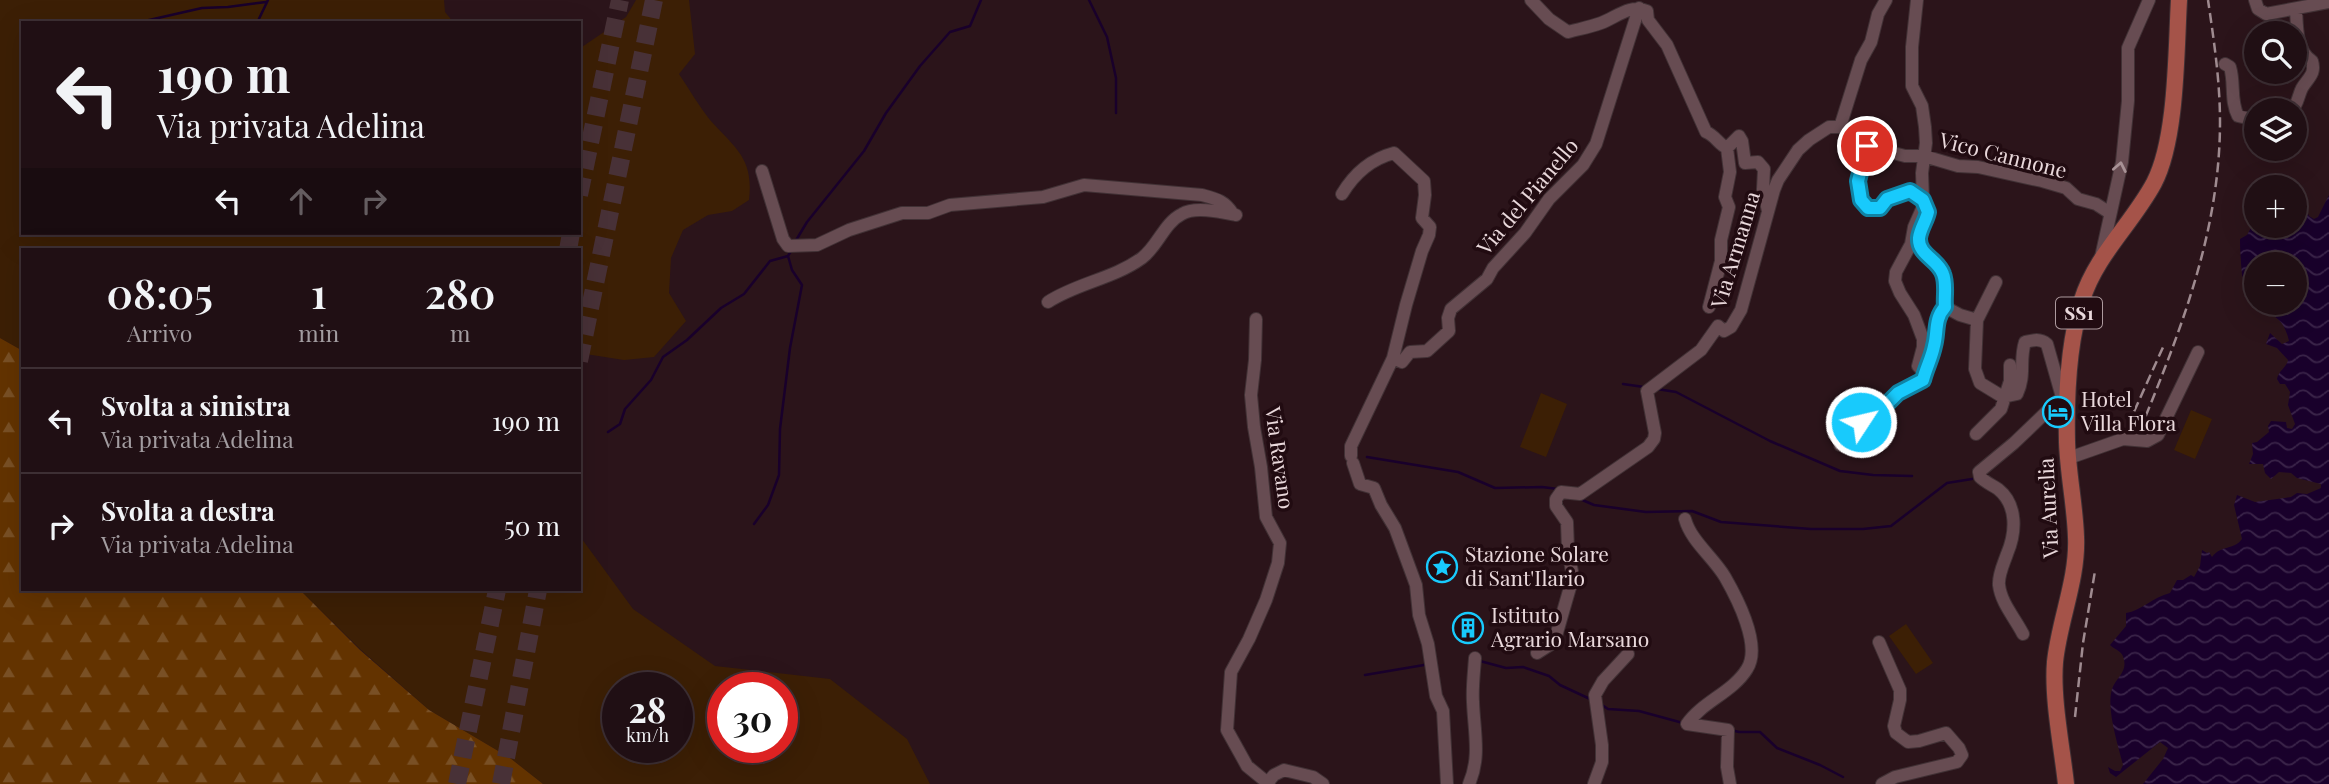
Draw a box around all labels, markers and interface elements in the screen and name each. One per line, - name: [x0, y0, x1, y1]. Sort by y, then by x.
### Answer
- map controls: [2244, 21, 2307, 315]
- button: search: [2244, 21, 2307, 84]
- text: 190 m: [157, 40, 290, 105]
- icon: left: [42, 49, 133, 140]
- button: layers: [2244, 98, 2307, 161]
- text: Via privata Adelina: [157, 103, 425, 146]
- pin: [1837, 116, 1897, 176]
- street label: Vico Cannone: [1936, 124, 2070, 183]
- icon: arrive: [1848, 127, 1886, 165]
- street label: Via del Pianello: [1469, 132, 1583, 261]
- one-way arrow: [2112, 161, 2127, 173]
- button: +: [2244, 175, 2307, 238]
- icon: left: [209, 182, 247, 220]
- icon: ahead: [282, 182, 320, 220]
- icon: right: [355, 182, 393, 220]
- street label: Via Armanna: [1703, 187, 1765, 312]
- button: −: [2244, 252, 2307, 315]
- text: 08:05: [106, 264, 213, 320]
- text: 1: [311, 264, 327, 320]
- text: 280: [425, 264, 496, 320]
- road number: SS1: [2056, 298, 2102, 328]
- text: Arrivo: [127, 317, 192, 348]
- text: min: [298, 317, 339, 348]
- text: m: [450, 317, 470, 348]
- place label: Hotel Villa Flora: [2080, 384, 2177, 436]
- position arrow: [1824, 385, 1898, 459]
- text: Svolta a sinistra: [101, 388, 290, 423]
- hotel icon: Hotel Villa Flora: [2041, 395, 2075, 429]
- icon: left: [42, 402, 80, 440]
- text: 190 m: [492, 403, 560, 438]
- street label: Via Ravano: [1260, 404, 1302, 511]
- text: Via privata Adelina: [101, 423, 294, 454]
- street label: Via Aurelia: [2030, 457, 2064, 560]
- text: Svolta a destra: [101, 493, 275, 528]
- icon: right: [42, 507, 80, 545]
- text: 50 m: [504, 508, 560, 543]
- text: Via privata Adelina: [101, 528, 294, 559]
- place label: Stazione Solare di Sant'Ilario: [1465, 539, 1609, 591]
- place icon: Stazione Solare di Sant'Ilario: [1425, 550, 1459, 584]
- place label: Istituto Agrario Marsano: [1490, 600, 1649, 652]
- building icon: Istituto Agrario Marsano: [1451, 611, 1485, 645]
- speed limit sign: 30: [707, 672, 798, 763]
- text: 28: [629, 685, 666, 732]
- text: km/h: [626, 723, 669, 747]

